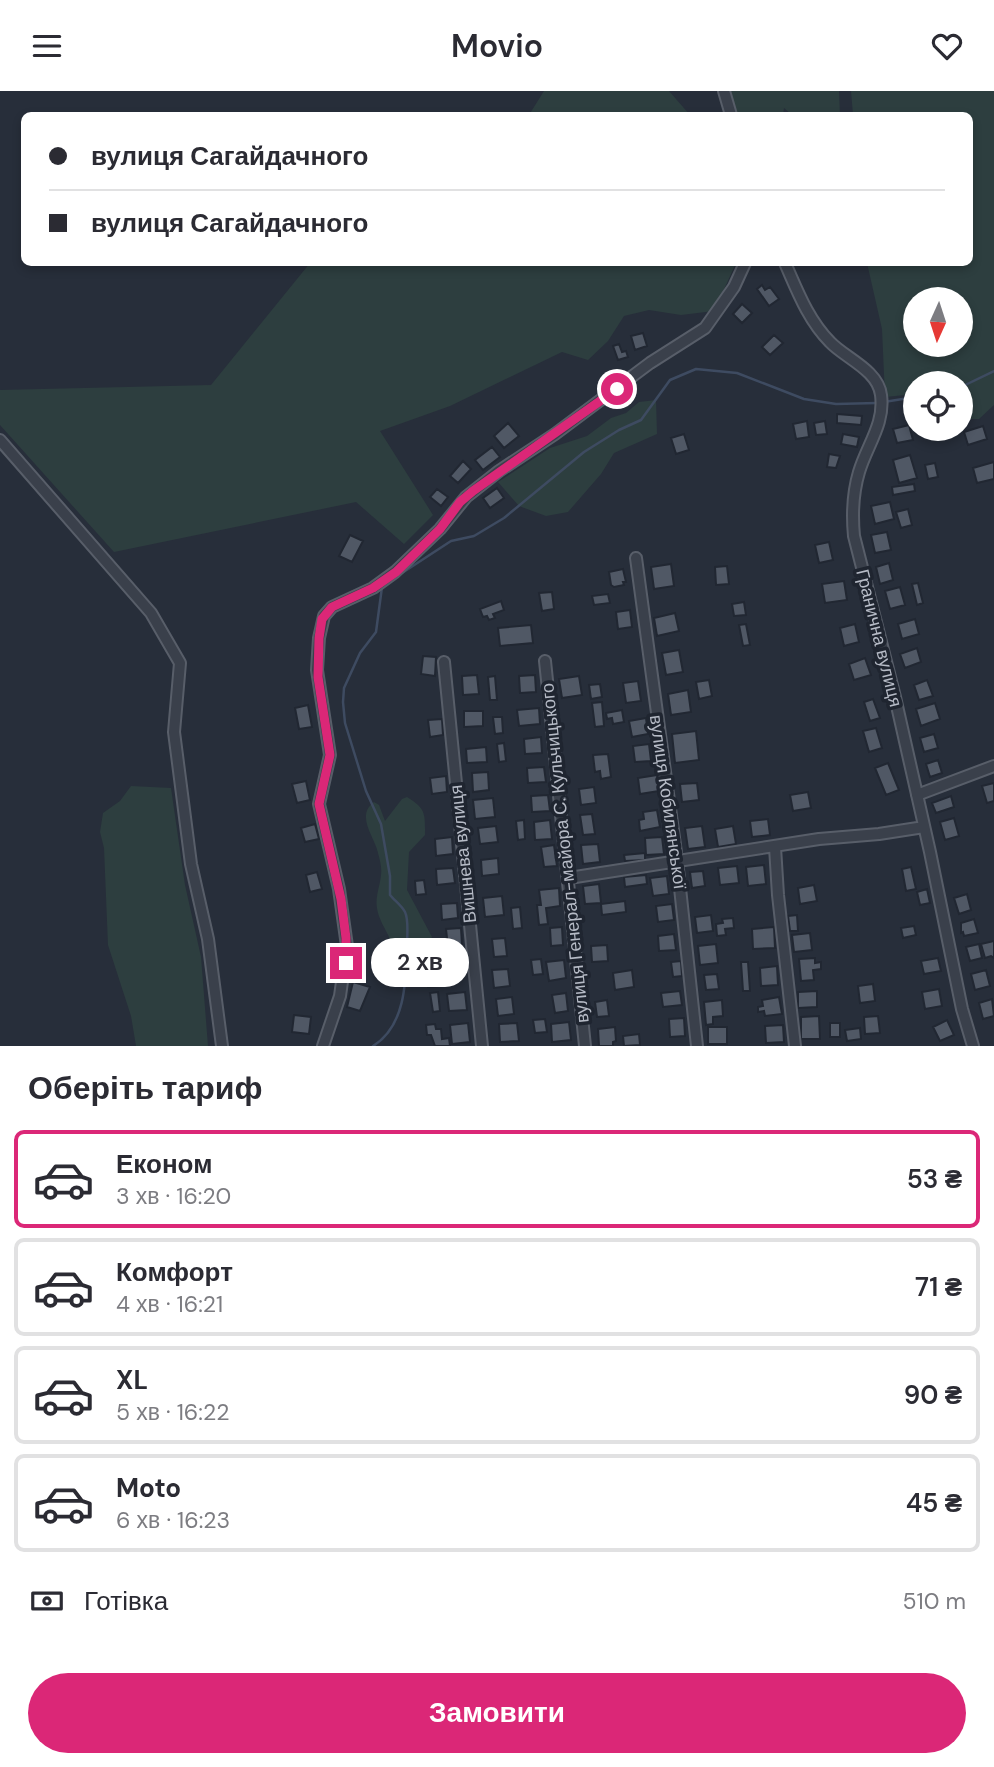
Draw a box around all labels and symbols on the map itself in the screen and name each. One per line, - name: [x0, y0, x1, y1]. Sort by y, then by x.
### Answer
- north arrow: [903, 287, 973, 357]
- route start: [601, 373, 633, 405]
- street label: Гранична вулиця: [850, 567, 908, 709]
- street label: вулиця Генерал-майора С. Кульчицького: [535, 682, 595, 1024]
- street label: вулиця Кобилянської: [644, 713, 692, 891]
- street label: Вишнева вулиця: [444, 784, 482, 924]
- callout: 2 хв: [370, 939, 468, 987]
- route end: [330, 947, 362, 979]

